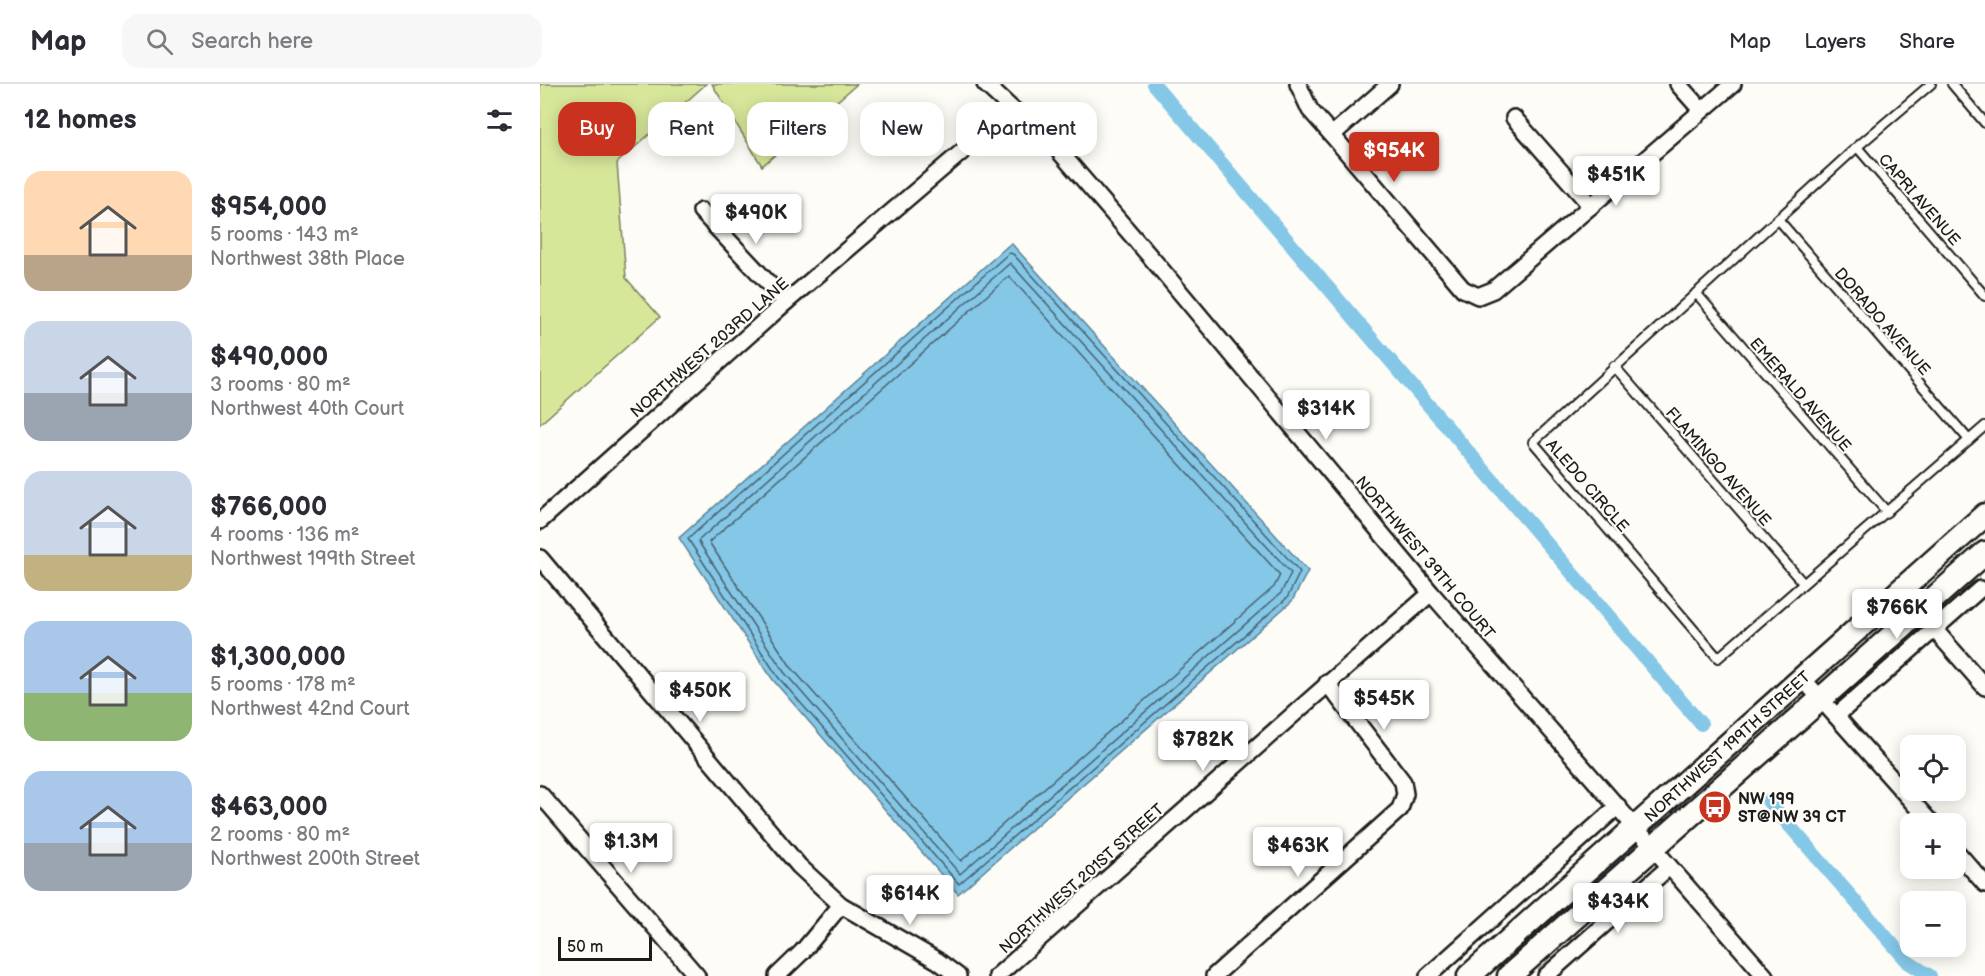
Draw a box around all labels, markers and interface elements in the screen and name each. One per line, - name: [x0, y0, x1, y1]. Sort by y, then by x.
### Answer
- search box: [122, 14, 542, 68]
- text: Map: [30, 25, 86, 58]
- icon: search: [143, 25, 176, 58]
- text: Search here: [191, 28, 313, 55]
- text: Map: [1729, 29, 1771, 54]
- text: Layers: [1804, 29, 1866, 54]
- text: Share: [1899, 29, 1955, 54]
- chip: Buy: [558, 102, 636, 156]
- chip: Rent: [648, 102, 735, 156]
- chip: Filters: [747, 102, 848, 156]
- chip: New: [860, 102, 944, 156]
- chip: Apartment: [956, 102, 1097, 156]
- icon: filters: [483, 104, 516, 137]
- text: 12 homes: [24, 105, 136, 136]
- pin: $954K: [1352, 132, 1436, 183]
- text: $954K: [1363, 139, 1425, 163]
- street label: CAPRI AVENUE: [1874, 150, 1964, 250]
- pin: $451K: [1574, 156, 1658, 207]
- text: $451K: [1587, 163, 1645, 187]
- text: $954,000: [210, 192, 327, 223]
- pin: $490K: [714, 194, 798, 245]
- icon: home: [72, 195, 144, 267]
- text: $490K: [725, 201, 787, 225]
- text: 5 rooms · 143 m²: [210, 223, 359, 247]
- text: Northwest 38th Place: [210, 247, 405, 271]
- street label: DORADO AVENUE: [1830, 264, 1934, 380]
- street label: NORTHWEST 203RD LANE: [627, 274, 793, 422]
- street label: EMERALD AVENUE: [1745, 334, 1854, 456]
- text: $490,000: [210, 342, 328, 373]
- icon: home: [72, 345, 144, 417]
- text: 3 rooms · 80 m²: [210, 373, 351, 397]
- pin: $314K: [1284, 390, 1368, 441]
- text: Northwest 40th Court: [210, 397, 404, 421]
- text: $314K: [1297, 397, 1355, 421]
- street label: FLAMINGO AVENUE: [1661, 404, 1775, 530]
- street label: ALEDO CIRCLE: [1542, 436, 1632, 536]
- street label: NORTHWEST 39TH COURT: [1351, 473, 1499, 643]
- text: $766,000: [210, 492, 327, 523]
- icon: home: [72, 495, 144, 567]
- text: 4 rooms · 136 m²: [210, 523, 359, 547]
- text: Northwest 199th Street: [210, 547, 415, 571]
- pin: $766K: [1855, 589, 1939, 640]
- text: $766K: [1866, 596, 1928, 620]
- text: $1,300,000: [210, 642, 346, 673]
- icon: home: [72, 645, 144, 717]
- street label: NORTHWEST 199TH STREET: [1641, 667, 1815, 827]
- pin: $450K: [658, 672, 742, 723]
- text: 5 rooms · 178 m²: [210, 673, 356, 697]
- text: $450K: [669, 679, 731, 703]
- pin: $545K: [1342, 680, 1426, 731]
- text: $545K: [1353, 687, 1415, 711]
- text: Northwest 42nd Court: [210, 697, 410, 721]
- pin: $782K: [1161, 721, 1245, 772]
- text: $782K: [1172, 728, 1234, 752]
- map controls: [1900, 735, 1966, 957]
- button: locate: [1900, 735, 1966, 801]
- bus stop icon: NW 199 ST@NW 39 CT: [1697, 789, 1733, 825]
- place label: NW 199 ST@NW 39 CT: [1738, 790, 1847, 827]
- text: $463,000: [210, 792, 328, 823]
- icon: home: [72, 795, 144, 867]
- street label: NORTHWEST 201ST STREET: [996, 800, 1168, 958]
- button: +: [1900, 813, 1966, 879]
- text: 2 rooms · 80 m²: [210, 823, 350, 847]
- pin: $1.3M: [589, 823, 673, 874]
- pin: $463K: [1256, 827, 1340, 878]
- text: $1.3M: [604, 830, 658, 854]
- text: $463K: [1267, 834, 1329, 858]
- text: Northwest 200th Street: [210, 847, 420, 871]
- pin: $614K: [868, 875, 952, 926]
- text: $614K: [880, 882, 940, 906]
- pin: $434K: [1576, 883, 1660, 934]
- text: $434K: [1587, 890, 1649, 914]
- button: −: [1900, 891, 1966, 957]
- scale bar: [558, 934, 652, 962]
- text: 50 m: [567, 938, 603, 957]

